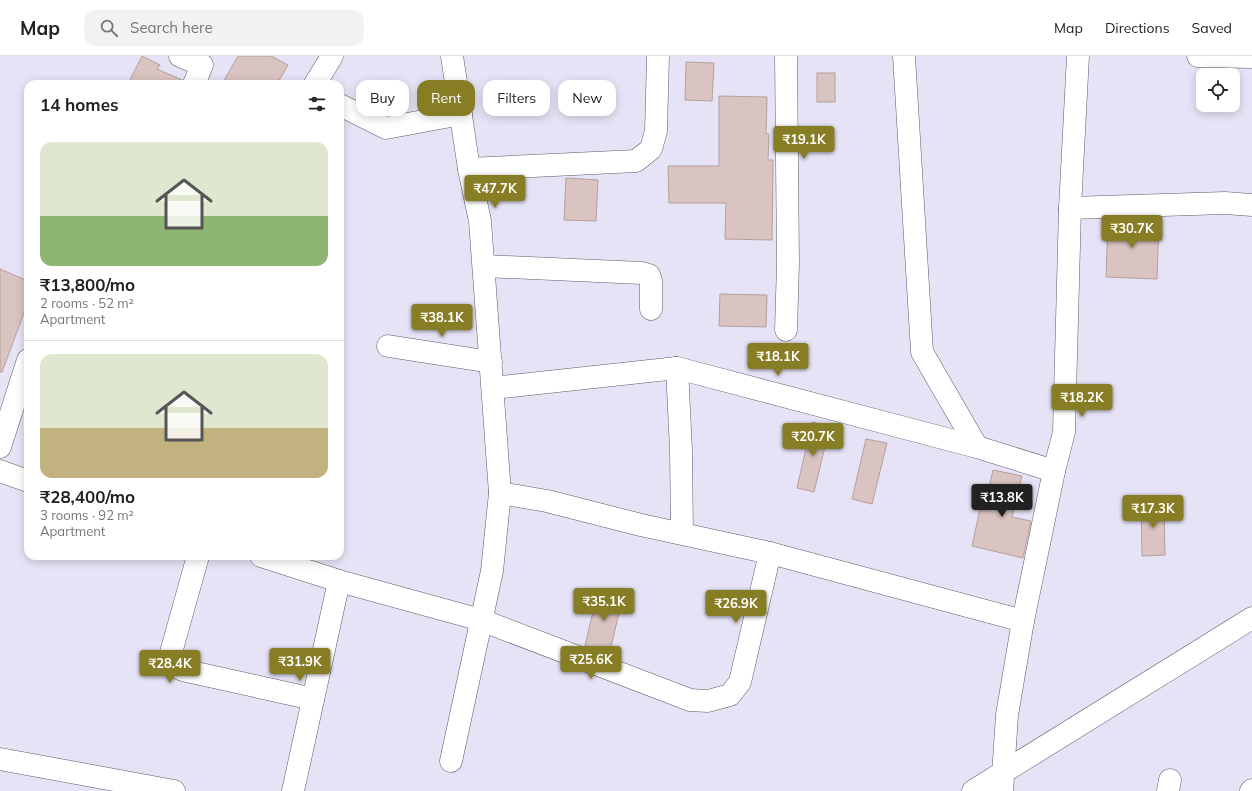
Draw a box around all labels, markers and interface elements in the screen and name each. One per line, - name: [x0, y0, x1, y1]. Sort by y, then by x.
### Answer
- search box: [84, 10, 364, 46]
- text: Map: [20, 16, 60, 40]
- icon: search: [98, 17, 120, 39]
- text: Search here: [130, 18, 213, 37]
- text: Map: [1054, 19, 1083, 37]
- text: Directions: [1105, 19, 1170, 37]
- text: Saved: [1192, 19, 1232, 37]
- map controls: [1196, 68, 1240, 112]
- button: locate: [1196, 68, 1240, 112]
- chip: Buy: [356, 80, 409, 116]
- chip: Rent: [417, 80, 475, 116]
- chip: Filters: [483, 80, 550, 116]
- chip: New: [558, 80, 616, 116]
- icon: filters: [306, 93, 328, 115]
- text: 14 homes: [40, 94, 119, 115]
- pin: ₹19.1K: [771, 126, 837, 160]
- text: ₹19.1K: [782, 131, 826, 147]
- icon: home: [148, 168, 220, 240]
- pin: ₹47.7K: [462, 175, 528, 209]
- text: ₹47.7K: [473, 180, 517, 196]
- pin: ₹30.7K: [1099, 215, 1165, 249]
- text: ₹30.7K: [1110, 220, 1154, 236]
- text: ₹13,800/mo: [40, 274, 135, 295]
- text: 2 rooms · 52 m²: [40, 295, 134, 311]
- pin: ₹38.1K: [409, 304, 475, 338]
- text: ₹38.1K: [420, 309, 464, 325]
- text: Apartment: [40, 311, 105, 327]
- pin: ₹18.1K: [745, 343, 811, 377]
- text: ₹18.1K: [756, 348, 800, 364]
- icon: home: [148, 380, 220, 452]
- pin: ₹18.2K: [1049, 384, 1115, 418]
- text: ₹18.2K: [1060, 389, 1104, 405]
- pin: ₹20.7K: [780, 423, 846, 457]
- text: ₹20.7K: [791, 428, 835, 444]
- pin: ₹13.8K: [969, 484, 1035, 518]
- text: ₹28,400/mo: [40, 486, 135, 507]
- text: ₹13.8K: [980, 489, 1024, 505]
- pin: ₹17.3K: [1120, 495, 1186, 529]
- text: ₹17.3K: [1131, 500, 1175, 516]
- text: 3 rooms · 92 m²: [40, 507, 134, 523]
- text: Apartment: [40, 523, 105, 539]
- pin: ₹35.1K: [571, 588, 637, 622]
- pin: ₹26.9K: [703, 590, 769, 624]
- text: ₹35.1K: [582, 593, 626, 609]
- text: ₹26.9K: [714, 595, 758, 611]
- pin: ₹25.6K: [558, 646, 624, 680]
- pin: ₹31.9K: [267, 648, 333, 682]
- pin: ₹28.4K: [137, 650, 203, 684]
- text: ₹25.6K: [569, 651, 613, 667]
- text: ₹31.9K: [278, 653, 322, 669]
- text: ₹28.4K: [148, 655, 192, 671]

